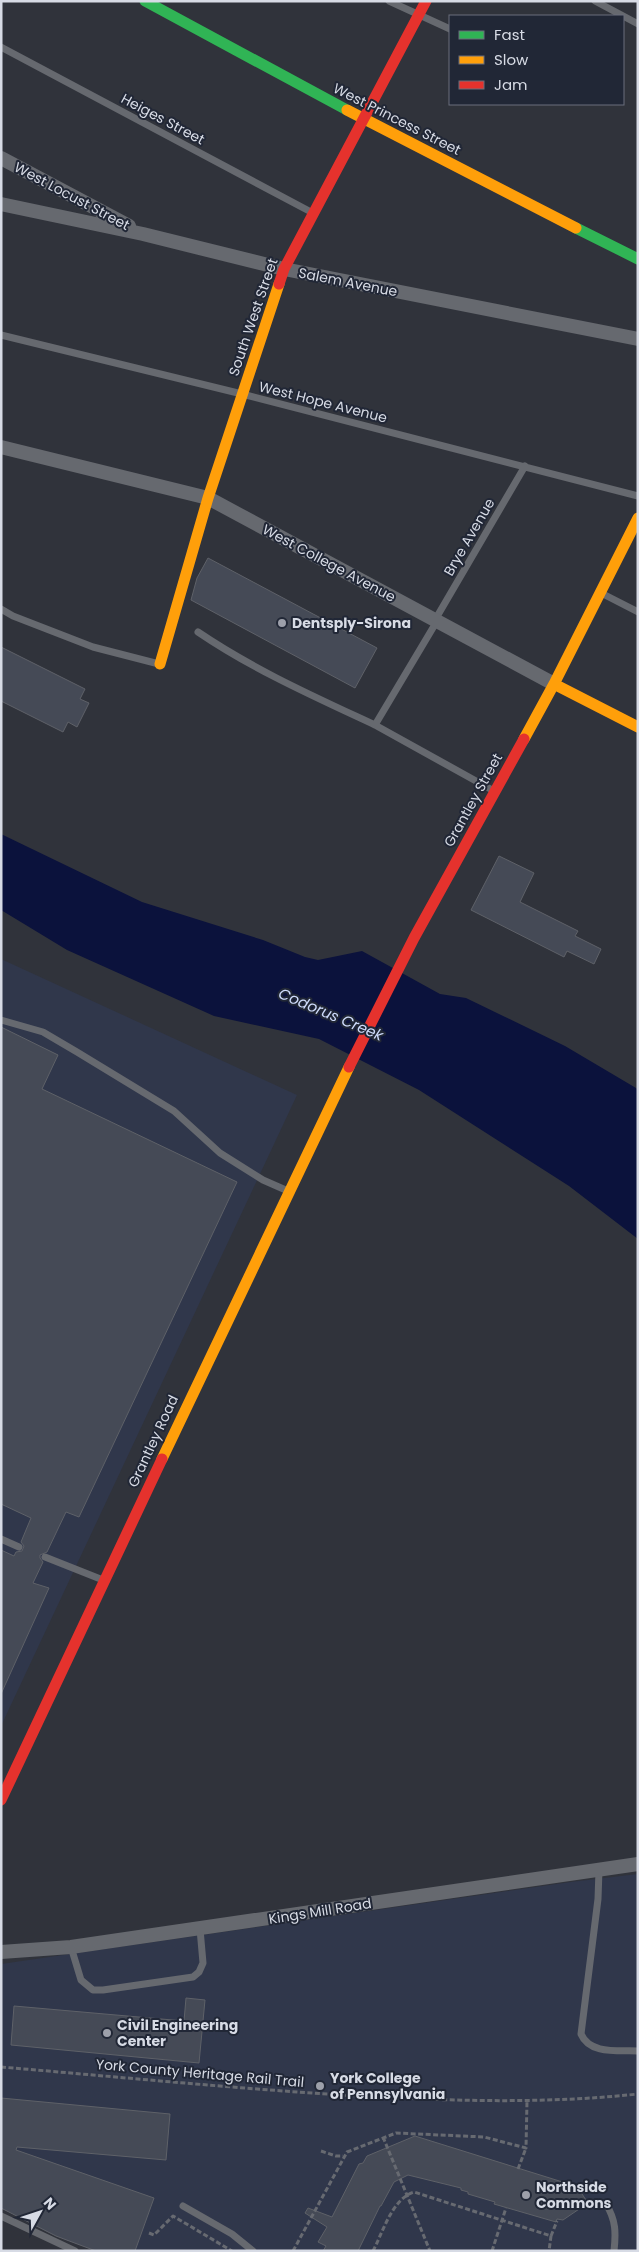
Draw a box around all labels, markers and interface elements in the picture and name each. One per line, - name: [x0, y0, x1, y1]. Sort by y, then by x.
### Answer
- legend: [449, 15, 624, 105]
- text: Fast: [494, 24, 525, 45]
- text: Slow: [494, 49, 529, 70]
- text: Jam: [494, 74, 528, 95]
- street label: West Princess Street: [330, 78, 464, 160]
- street label: Heiges Street: [118, 89, 208, 149]
- street label: West Locust Street: [11, 157, 133, 235]
- street label: South West Street: [223, 255, 283, 379]
- street label: Salem Avenue: [297, 263, 400, 301]
- street label: West Hope Avenue: [257, 376, 390, 428]
- street label: Brye Avenue: [439, 494, 499, 580]
- street label: West College Avenue: [259, 519, 399, 607]
- place label: Dentsply-Sirona: [292, 613, 411, 633]
- marker: Dentsply-Sirona: [276, 617, 288, 629]
- street label: Grantley Street: [439, 750, 507, 850]
- water label: Codorus Creek: [275, 982, 388, 1046]
- street label: Grantley Road: [123, 1392, 183, 1490]
- street label: Kings Mill Road: [267, 1893, 373, 1929]
- place label: Civil Engineering Center: [117, 2015, 238, 2051]
- marker: Civil Engineering Center: [101, 2027, 113, 2039]
- street label: York County Heritage Rail Trail: [95, 2054, 305, 2092]
- place label: York College of Pennsylvania: [330, 2068, 445, 2104]
- marker: York College of Pennsylvania: [314, 2080, 326, 2092]
- place label: Northside Commons: [536, 2177, 612, 2213]
- north arrow: [15, 2187, 65, 2237]
- marker: Northside Commons: [520, 2189, 532, 2201]
- text: N: [39, 2193, 61, 2214]

